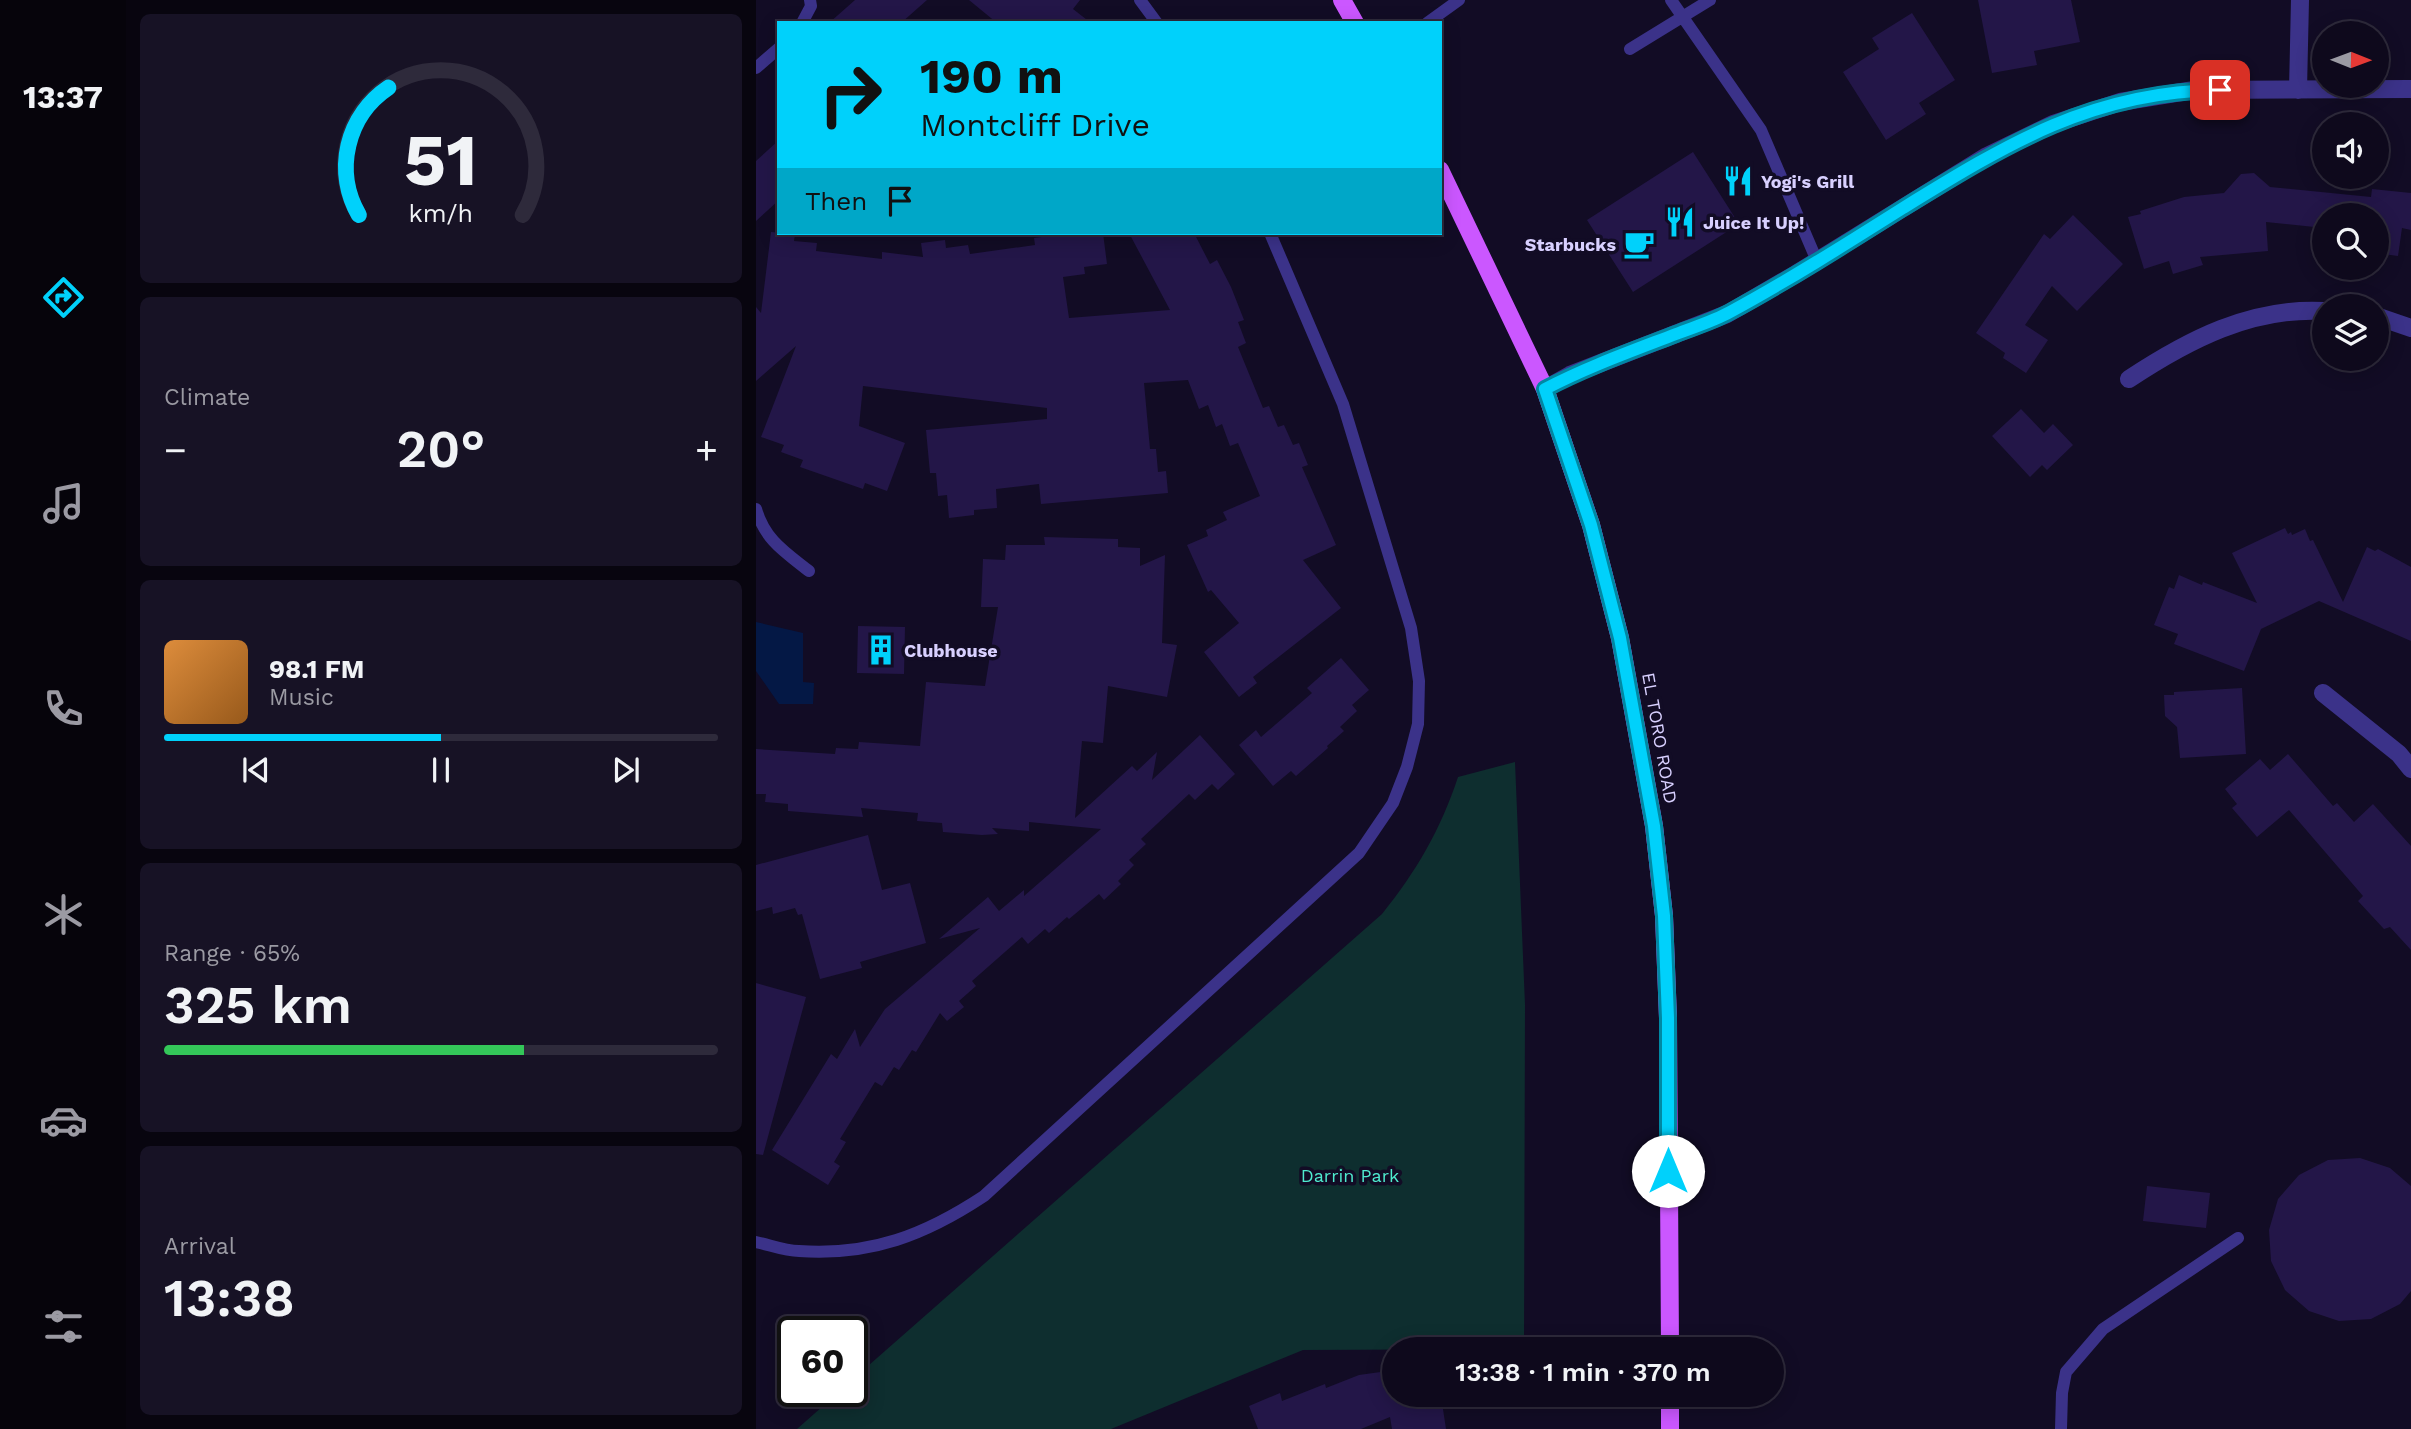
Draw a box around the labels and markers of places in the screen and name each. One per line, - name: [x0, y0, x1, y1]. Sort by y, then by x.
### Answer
- pin: [2190, 60, 2250, 120]
- restaurant icon: Yogi's Grill: [1721, 164, 1755, 198]
- place label: Yogi's Grill: [1761, 171, 1854, 192]
- restaurant icon: Juice It Up!: [1663, 205, 1697, 239]
- place label: Juice It Up!: [1703, 212, 1804, 233]
- cafe icon: Starbucks: [1622, 227, 1656, 261]
- place label: Starbucks: [1525, 234, 1616, 255]
- building icon: Clubhouse: [864, 633, 898, 667]
- place label: Clubhouse: [904, 640, 998, 661]

